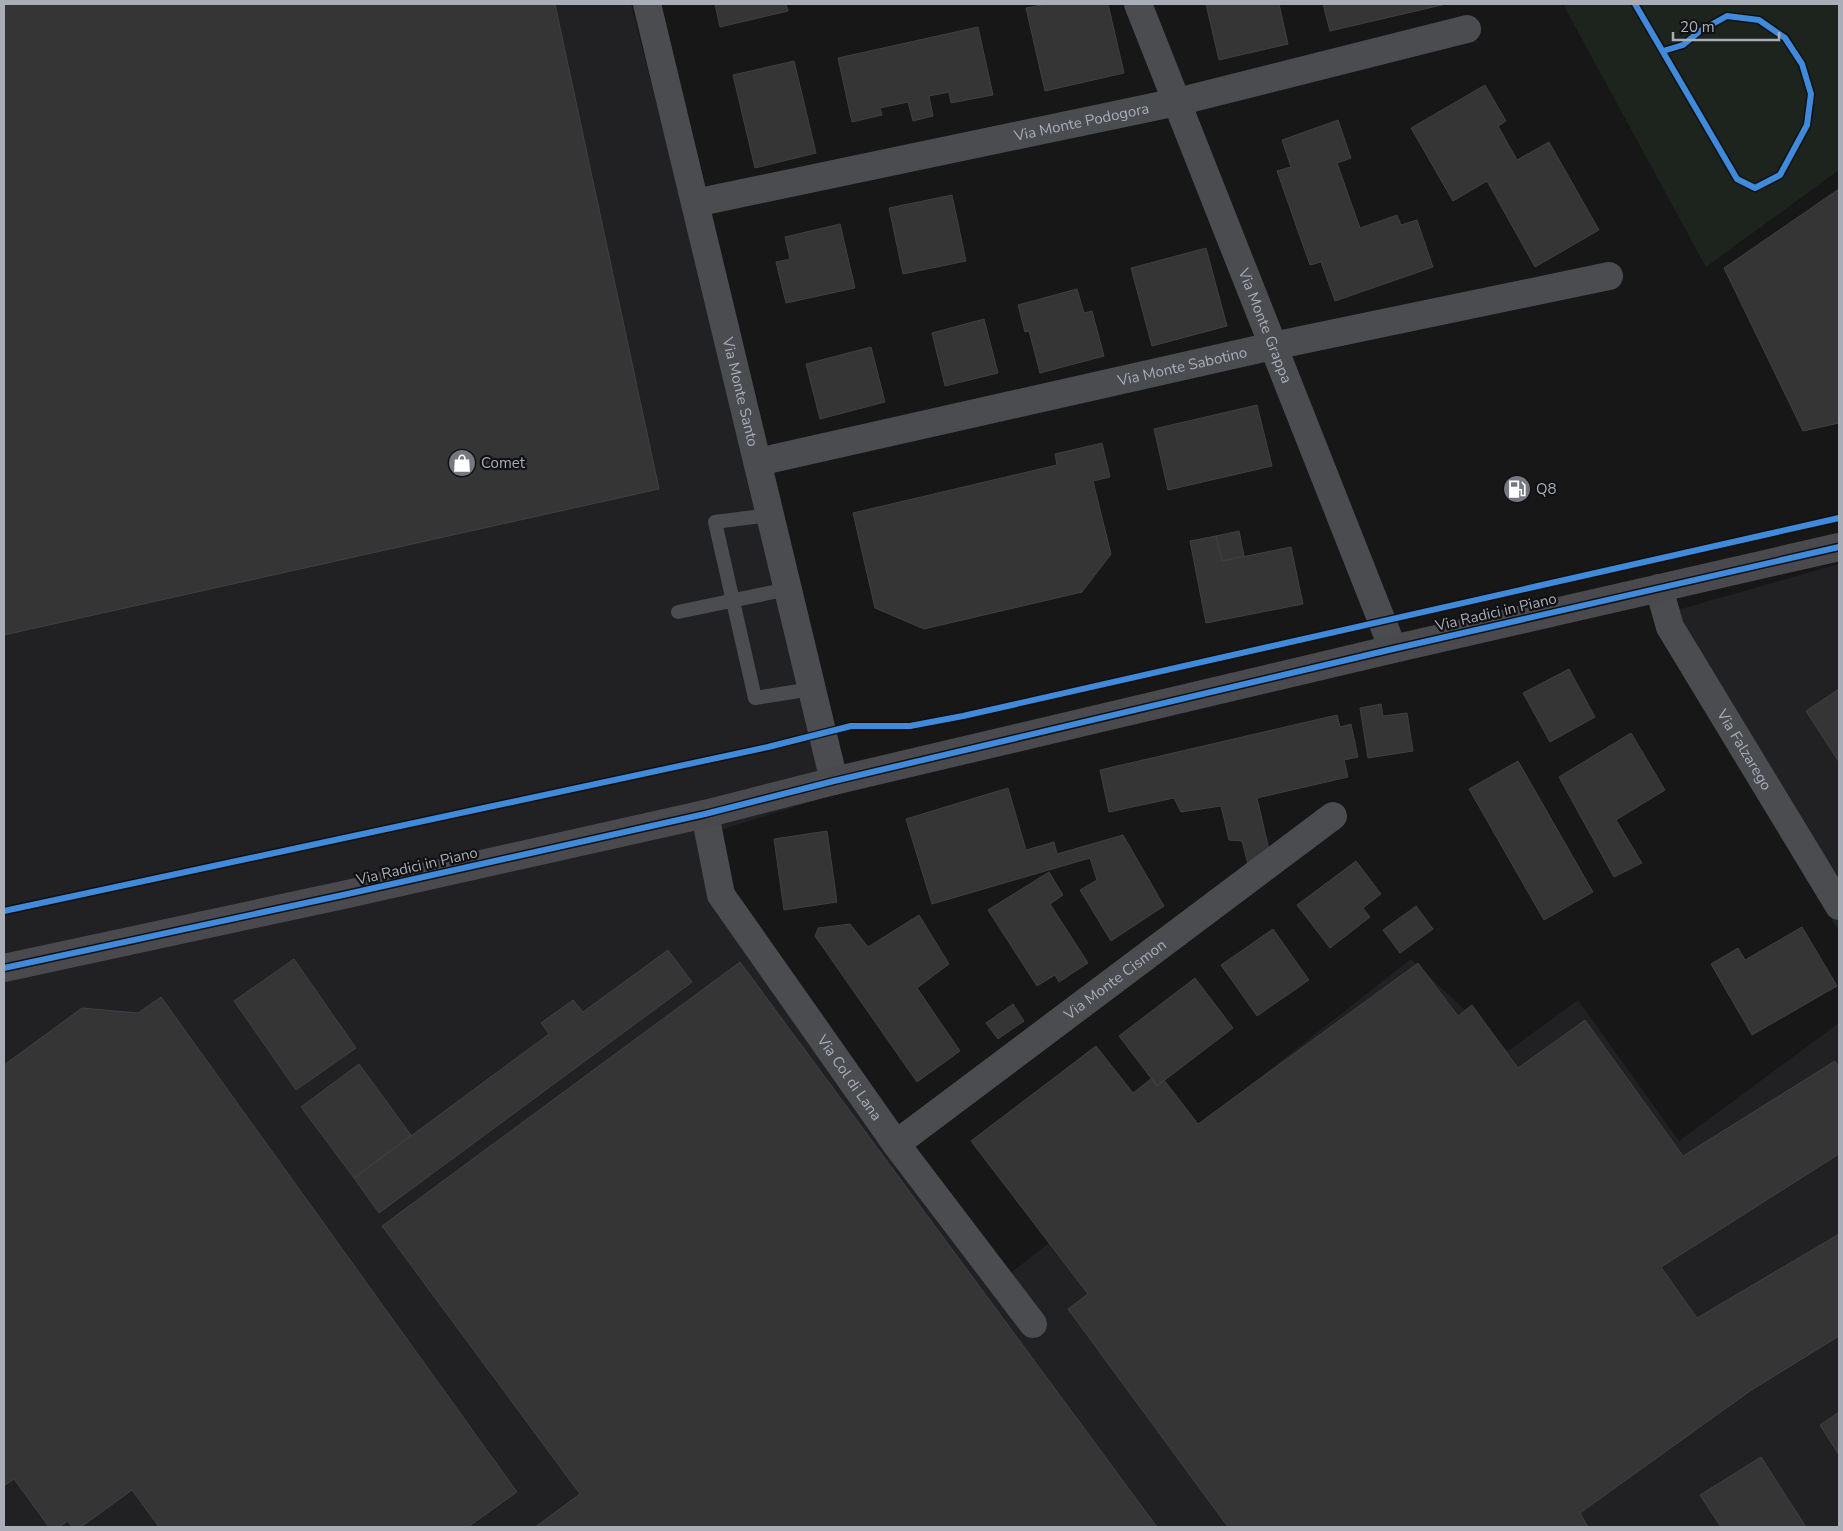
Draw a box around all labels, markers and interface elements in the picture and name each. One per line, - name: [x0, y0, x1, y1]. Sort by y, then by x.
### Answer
- scale bar: [1673, 10, 1779, 42]
- text: 20 m: [1680, 17, 1715, 37]
- street label: Via Monte Podogora: [1011, 98, 1151, 146]
- street label: Via Monte Grappa: [1233, 264, 1297, 386]
- street label: Via Monte Santo: [717, 334, 763, 449]
- street label: Via Monte Sabotino: [1115, 342, 1249, 391]
- shop icon: Comet: [447, 448, 477, 478]
- place label: Comet: [481, 453, 526, 473]
- fuel station icon: Q8: [1502, 474, 1532, 504]
- place label: Q8: [1536, 479, 1557, 499]
- street label: Via Radici in Piano: [1432, 588, 1559, 636]
- street label: Via Falzarego: [1712, 705, 1777, 794]
- street label: Via Radici in Piano: [353, 842, 480, 890]
- street label: Via Monte Cismon: [1059, 935, 1170, 1025]
- street label: Via Col di Lana: [812, 1030, 887, 1125]

